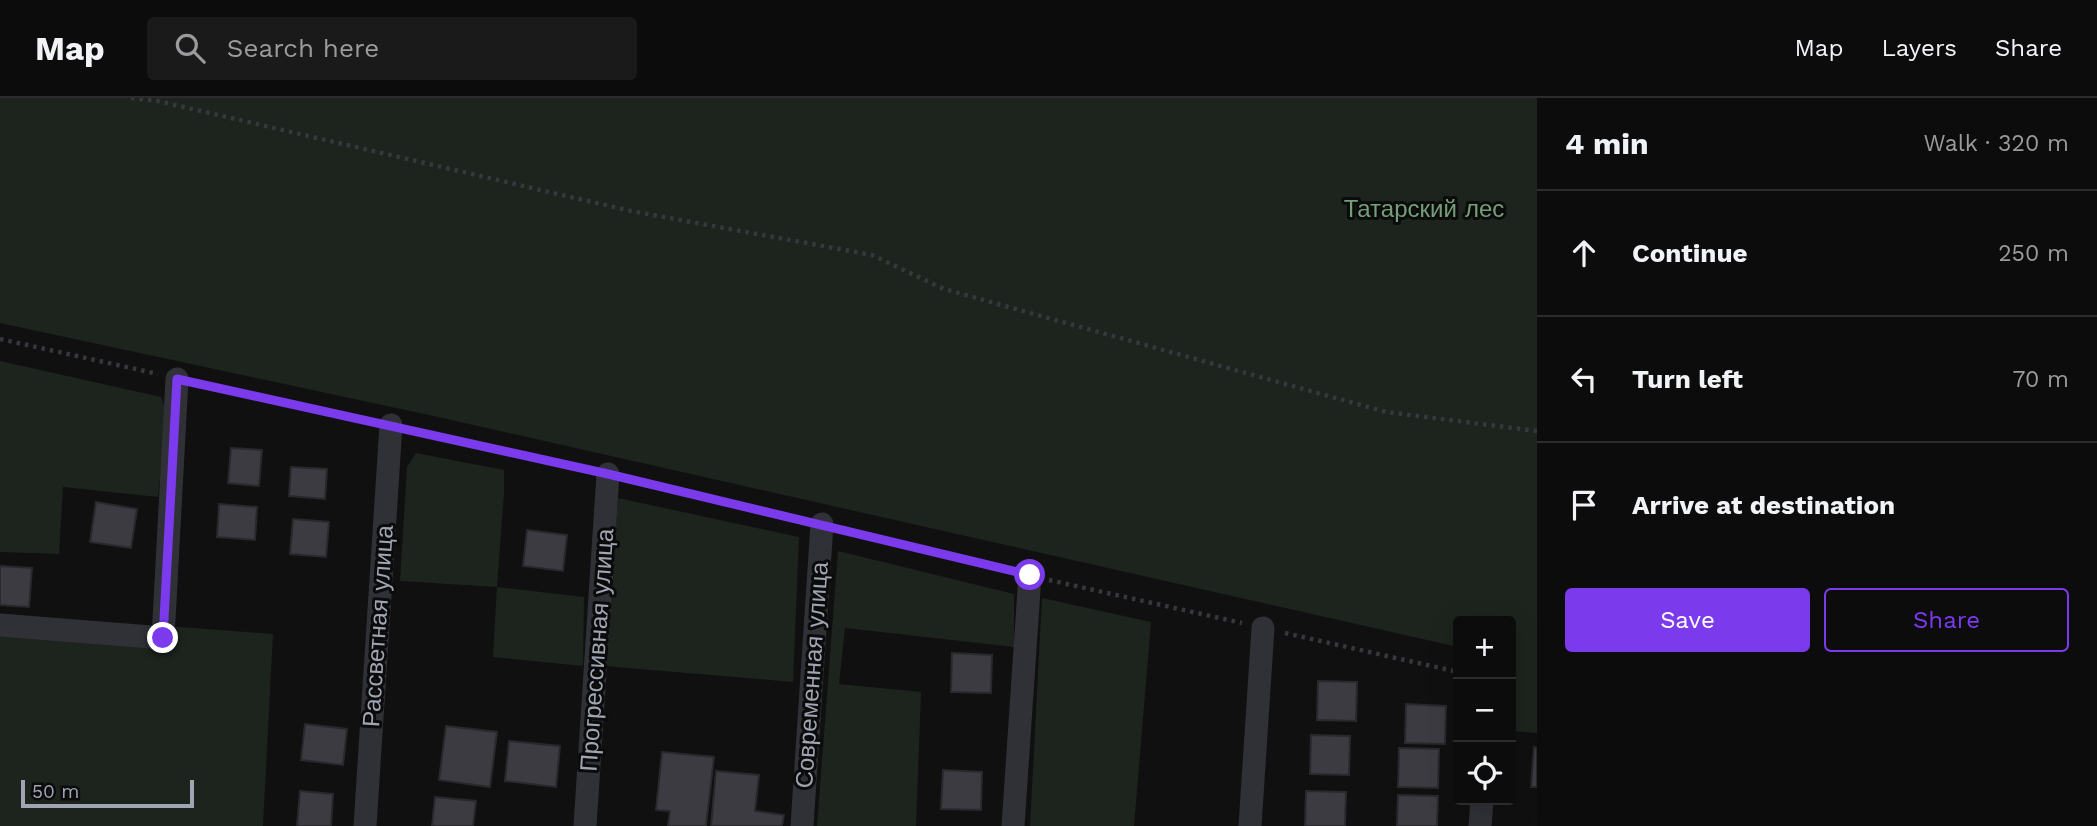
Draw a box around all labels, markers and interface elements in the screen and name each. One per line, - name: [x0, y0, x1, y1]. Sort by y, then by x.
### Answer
- search box: [147, 17, 637, 80]
- text: Map: [35, 29, 105, 68]
- icon: search: [171, 29, 209, 67]
- text: Search here: [227, 33, 379, 63]
- text: Map: [1795, 34, 1843, 62]
- text: Layers: [1881, 34, 1957, 62]
- text: Share: [1995, 34, 2062, 62]
- text: 4 min: [1565, 126, 1649, 161]
- text: Walk · 320 m: [1923, 130, 2069, 157]
- park label: Татарский лес: [1344, 195, 1504, 223]
- icon: ahead: [1565, 234, 1603, 272]
- text: Continue: [1632, 238, 1748, 268]
- text: 250 m: [1998, 240, 2069, 267]
- icon: left: [1565, 360, 1603, 398]
- text: Turn left: [1632, 364, 1743, 394]
- text: 70 m: [2012, 366, 2069, 393]
- icon: arrive: [1565, 486, 1603, 524]
- text: Arrive at destination: [1632, 490, 1895, 520]
- street label: Рассветная улица: [357, 523, 399, 728]
- street label: Прогрессивная улица: [575, 527, 619, 772]
- route start: [1014, 559, 1045, 590]
- street label: Современная улица: [790, 560, 834, 789]
- button: Save: [1565, 588, 1810, 652]
- button: Share: [1824, 588, 2069, 652]
- map controls: [1453, 616, 1516, 805]
- button: +: [1453, 616, 1516, 679]
- route end: [147, 622, 178, 653]
- button: −: [1453, 679, 1516, 742]
- button: locate: [1453, 742, 1516, 805]
- scale bar: [21, 777, 194, 809]
- text: 50 m: [32, 780, 79, 803]

